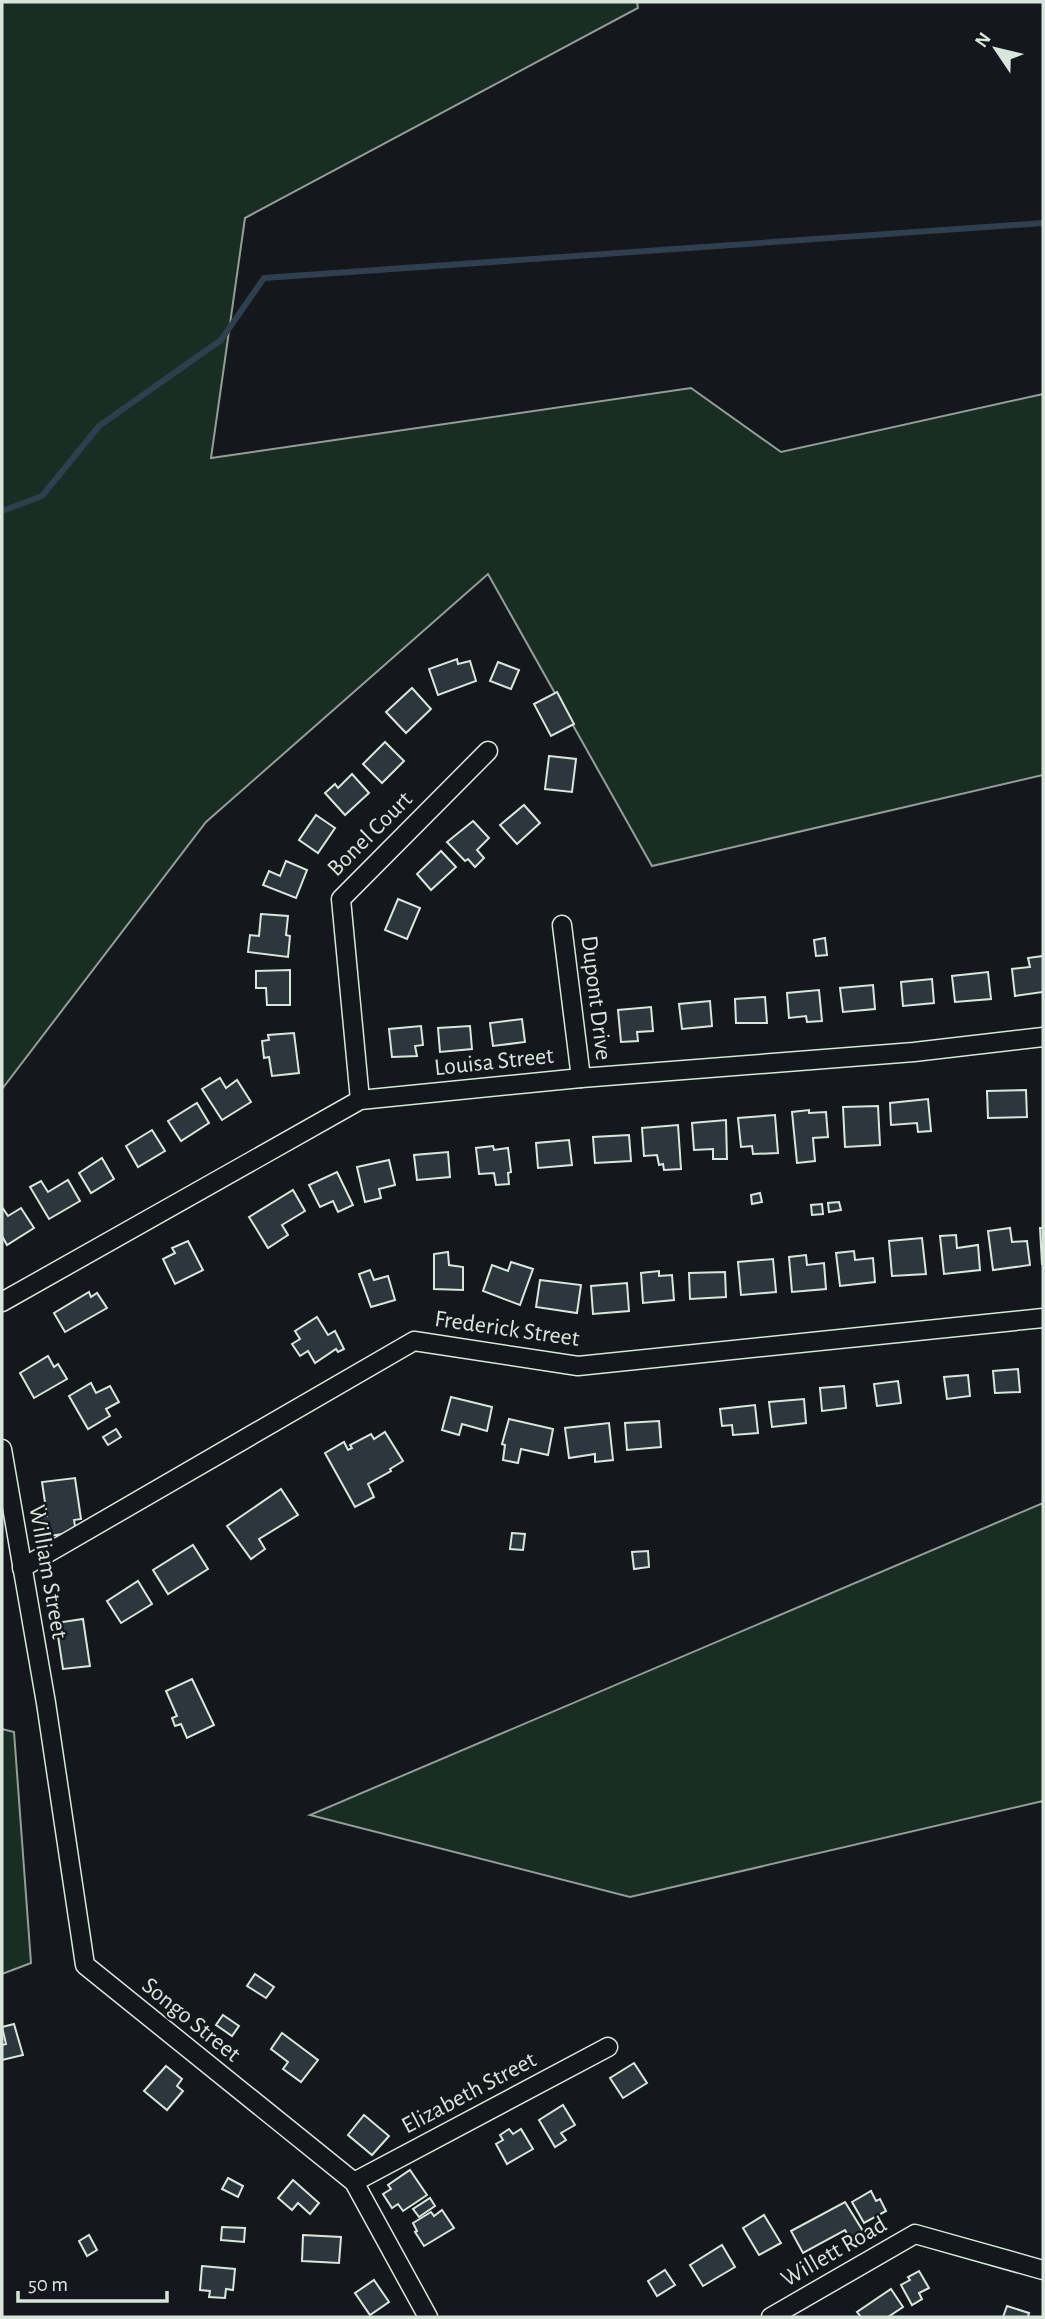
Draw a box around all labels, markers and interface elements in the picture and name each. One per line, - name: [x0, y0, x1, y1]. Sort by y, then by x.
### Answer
- north arrow: [961, 14, 1031, 84]
- text: N: [972, 29, 995, 51]
- street label: Bonel Court: [323, 787, 417, 881]
- street label: Dupont Drive: [576, 934, 616, 1062]
- street label: Louisa Street: [433, 1044, 555, 1080]
- street label: Frederick Street: [433, 1307, 581, 1351]
- street label: William Street: [24, 1503, 72, 1641]
- street label: Songo Street: [137, 1973, 245, 2067]
- street label: Elizabeth Street: [398, 2047, 540, 2138]
- street label: Willett Road: [777, 2212, 891, 2292]
- scale bar: [18, 2260, 166, 2304]
- text: 50 m: [28, 2274, 68, 2295]

